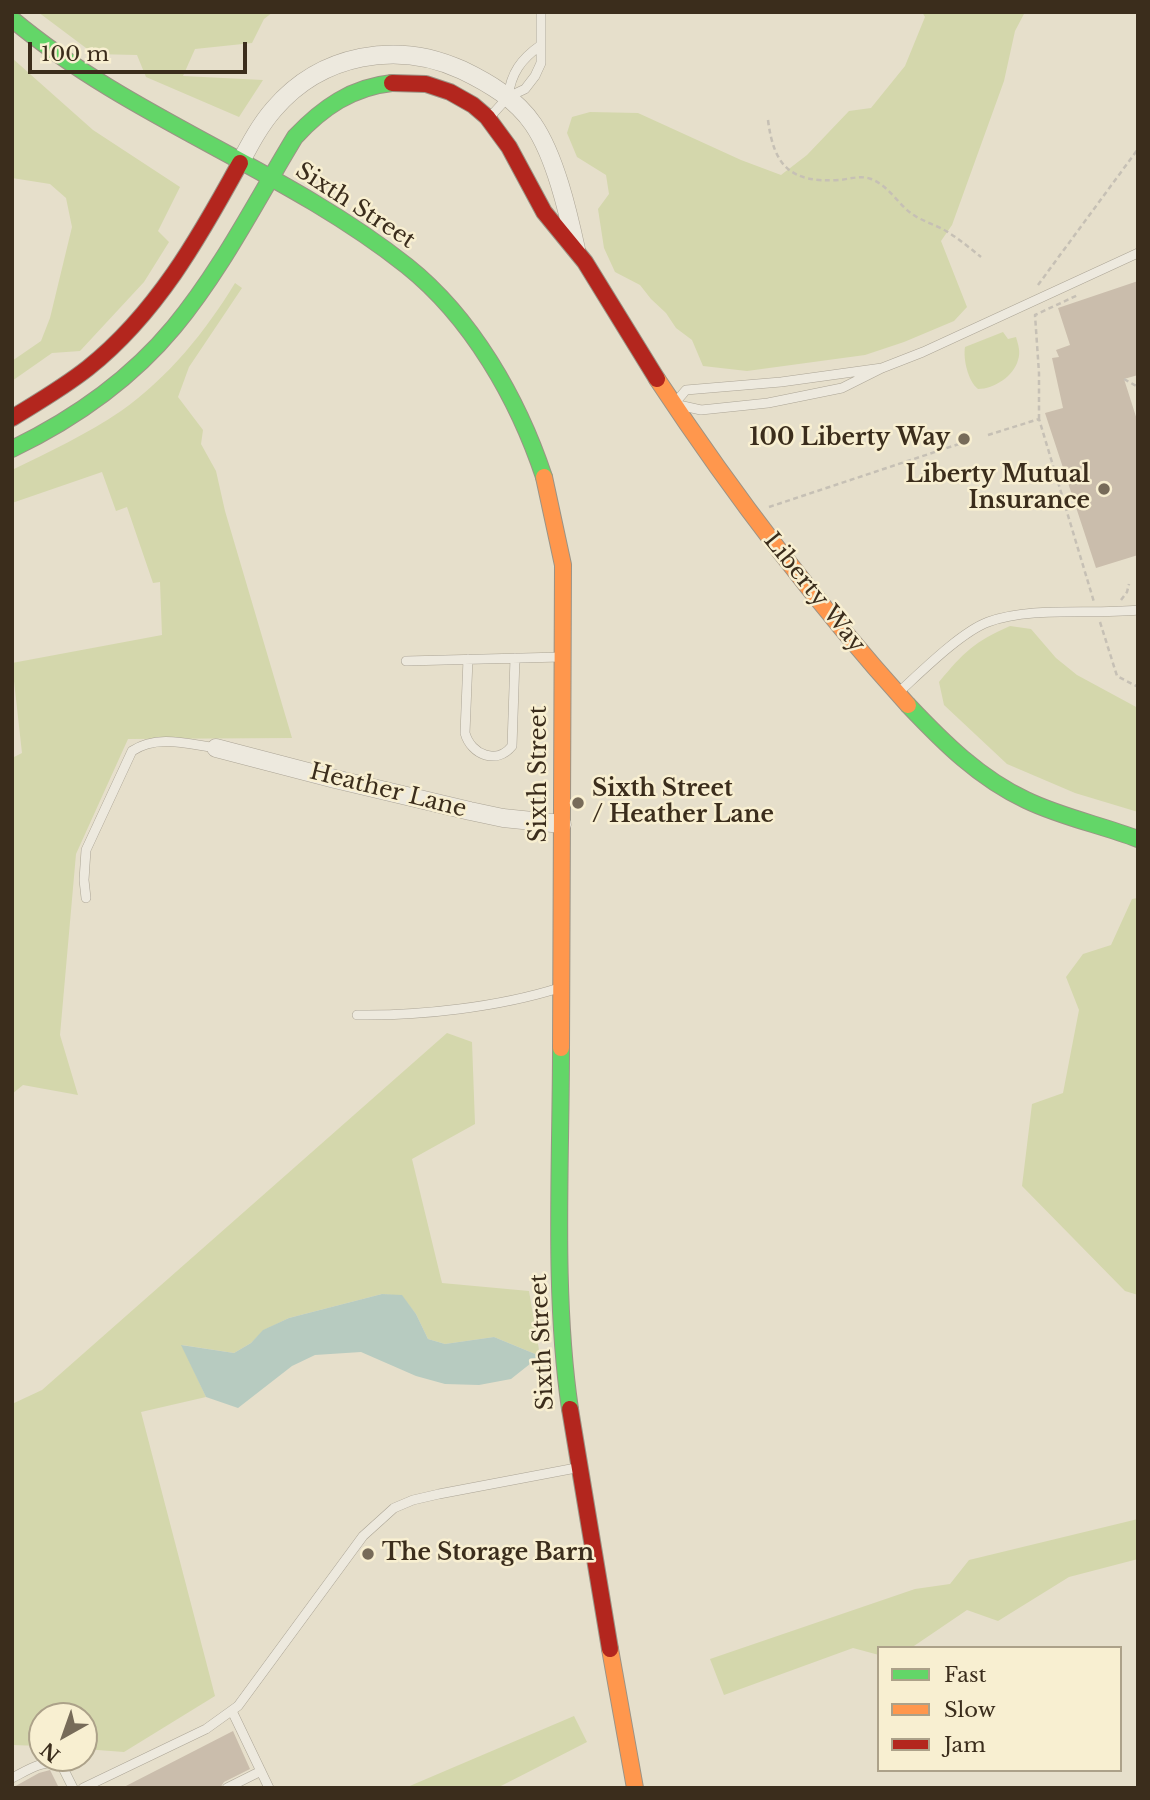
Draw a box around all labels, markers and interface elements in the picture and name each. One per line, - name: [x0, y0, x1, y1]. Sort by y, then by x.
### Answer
- scale bar: [32, 28, 250, 72]
- text: 100 m: [41, 41, 109, 67]
- street label: Sixth Street: [290, 157, 420, 255]
- place label: 100 Liberty Way: [750, 425, 950, 453]
- marker: 100 Liberty Way: [956, 431, 972, 447]
- place label: Liberty Mutual Insurance: [906, 462, 1090, 516]
- marker: Liberty Mutual Insurance: [1096, 481, 1112, 497]
- street label: Liberty Way: [757, 528, 871, 658]
- street label: Sixth Street: [526, 706, 554, 842]
- street label: Heather Lane: [307, 758, 469, 824]
- place label: Sixth Street / Heather Lane: [592, 776, 774, 830]
- marker: Sixth Street / Heather Lane: [570, 795, 586, 811]
- street label: Sixth Street: [526, 1273, 560, 1411]
- place label: The Storage Barn: [382, 1540, 594, 1568]
- marker: The Storage Barn: [360, 1546, 376, 1562]
- legend: [877, 1646, 1122, 1772]
- text: Fast: [944, 1662, 986, 1688]
- text: Slow: [944, 1697, 996, 1723]
- north arrow: [28, 1702, 98, 1772]
- text: Jam: [944, 1732, 986, 1758]
- text: N: [36, 1737, 65, 1766]

